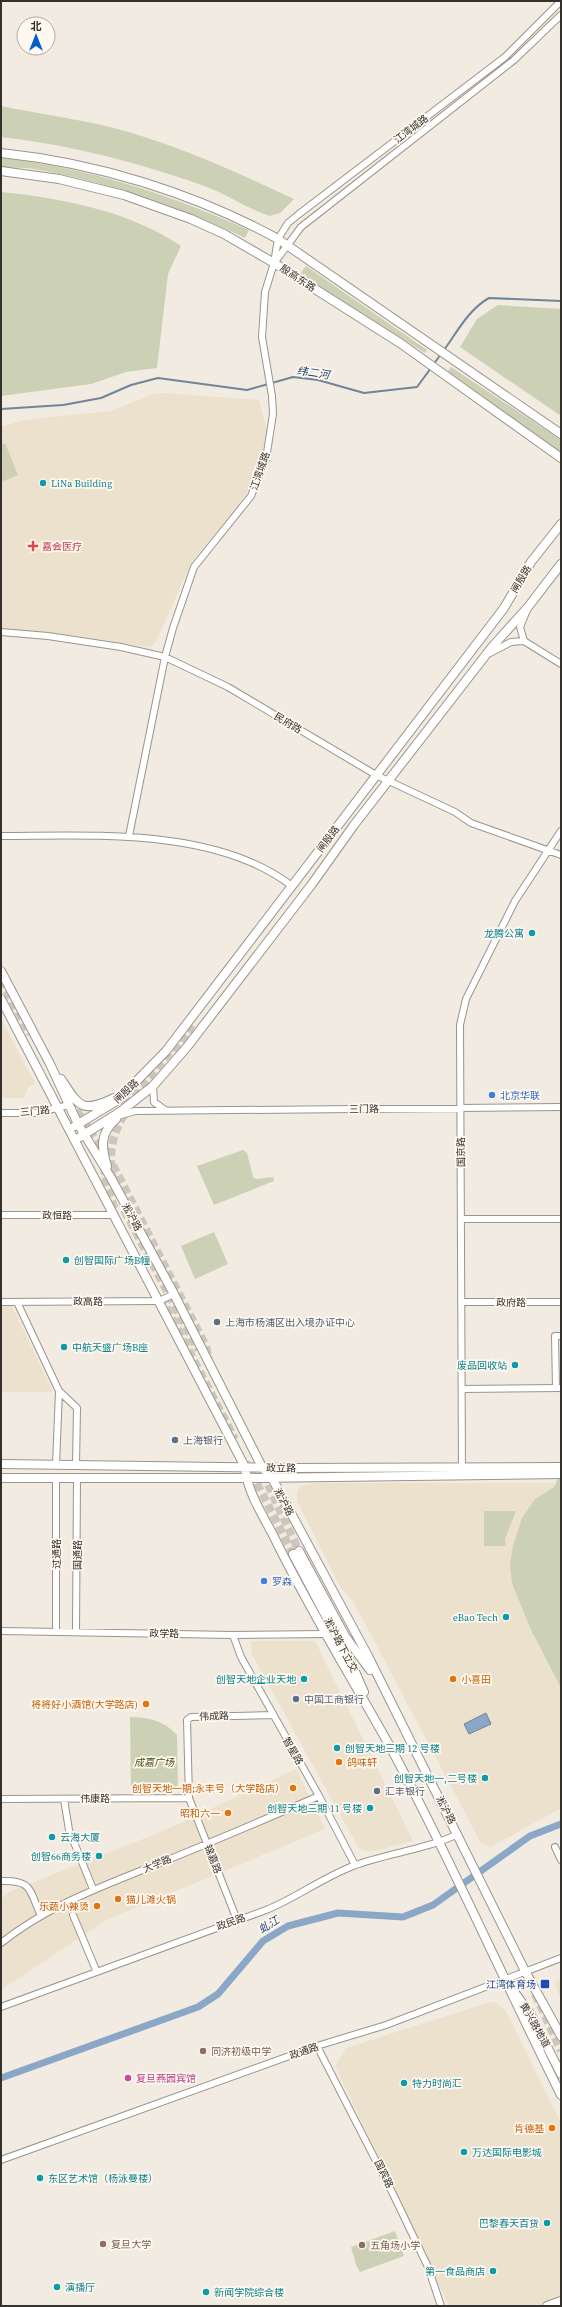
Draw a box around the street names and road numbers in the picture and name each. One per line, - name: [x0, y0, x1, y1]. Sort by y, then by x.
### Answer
- street label: 江湾城路: [391, 112, 431, 146]
- street label: 殷高东路: [278, 262, 318, 294]
- street label: 江湾城路: [247, 450, 273, 492]
- street label: 闸殷路: [508, 563, 534, 595]
- street label: 民府路: [272, 710, 304, 736]
- street label: 闸殷路: [314, 823, 342, 855]
- street label: 闸殷路: [111, 1076, 141, 1106]
- street label: 三门路: [349, 1102, 379, 1116]
- street label: 三门路: [19, 1103, 51, 1119]
- street label: 国京路: [454, 1137, 468, 1167]
- street label: 淞沪路: [119, 1201, 145, 1233]
- street label: 政恒路: [42, 1209, 72, 1222]
- street label: 政高路: [73, 1295, 103, 1308]
- street label: 政府路: [496, 1296, 526, 1309]
- street label: 政立路: [266, 1461, 296, 1475]
- street label: 淞沪路: [271, 1486, 297, 1518]
- street label: 过通路: [50, 1539, 63, 1569]
- street label: 国通路: [71, 1540, 84, 1570]
- street label: 淞沪路下立交: [321, 1615, 361, 1675]
- street label: 政学路: [149, 1627, 179, 1640]
- street label: 伟成路: [199, 1709, 229, 1723]
- street label: 智星路: [280, 1735, 306, 1767]
- street label: 伟康路: [80, 1792, 110, 1805]
- street label: 淞沪路: [433, 1794, 459, 1826]
- street label: 锦嘉路: [202, 1843, 224, 1875]
- street label: 大学路: [141, 1852, 173, 1876]
- street label: 政民路: [215, 1911, 247, 1933]
- street label: 黄兴路地道: [517, 2000, 553, 2050]
- street label: 政通路: [288, 2040, 320, 2062]
- street label: 国宾路: [372, 2158, 396, 2190]

